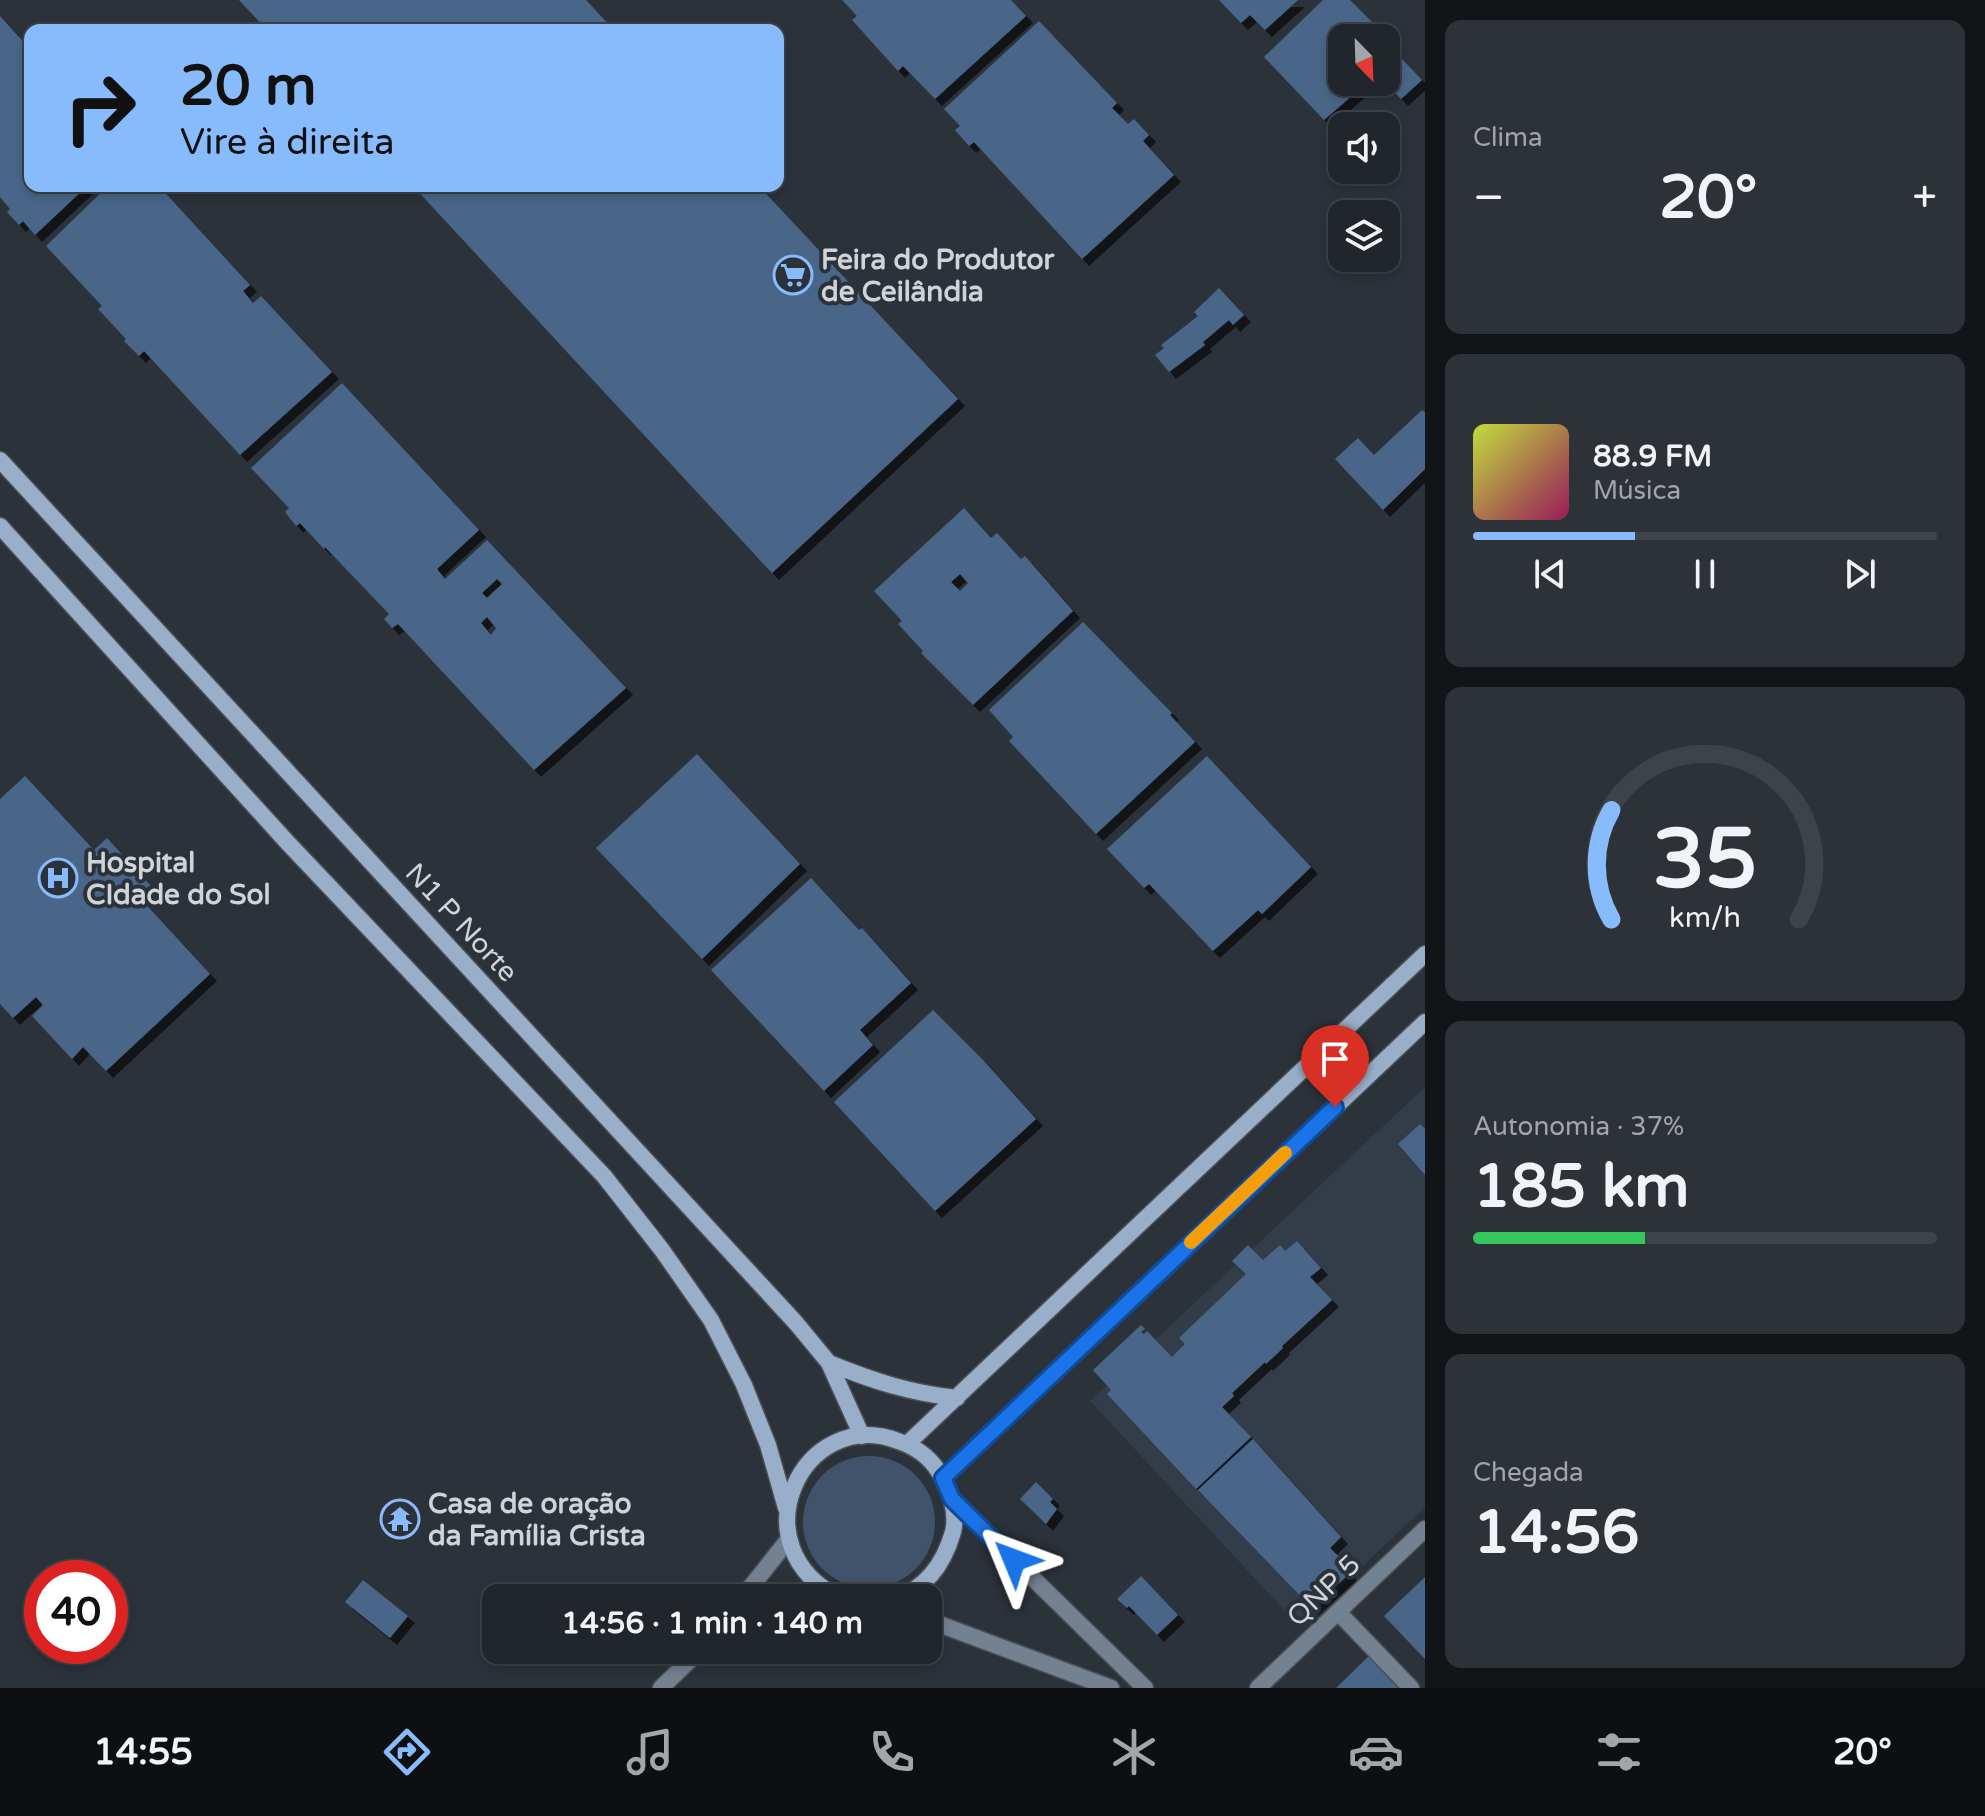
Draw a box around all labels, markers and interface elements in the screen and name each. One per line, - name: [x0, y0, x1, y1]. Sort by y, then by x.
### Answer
- north arrow: [1328, 24, 1400, 96]
- map controls: [1328, 24, 1400, 272]
- text: 20 m: [180, 53, 316, 120]
- icon: right: [48, 56, 152, 160]
- button: sound: [1328, 112, 1400, 184]
- text: Vire à direita: [180, 121, 394, 164]
- text: Clima: [1473, 122, 1543, 153]
- text: 20°: [1659, 162, 1757, 234]
- text: −: [1473, 172, 1504, 225]
- text: +: [1912, 172, 1937, 225]
- button: layers: [1328, 200, 1400, 272]
- place label: Feira do Produtor de Ceilândia: [821, 243, 1056, 309]
- supermarket icon: Feira do Produtor de Ceilândia: [772, 254, 814, 296]
- text: 88.9 FM: [1593, 438, 1712, 475]
- text: Música: [1593, 475, 1681, 506]
- icon: previous: [1528, 552, 1572, 596]
- icon: pause: [1683, 552, 1727, 596]
- icon: next: [1838, 552, 1882, 596]
- text: 35: [1653, 810, 1757, 910]
- place label: Hospital CIdade do Sol: [86, 846, 270, 912]
- street label: N1 P Norte: [398, 856, 525, 989]
- hospital icon: Hospital CIdade do Sol: [37, 857, 79, 899]
- text: km/h: [1669, 901, 1741, 935]
- pin: [1301, 1025, 1369, 1107]
- icon: arrive: [1313, 1037, 1357, 1081]
- text: Autonomia · 37%: [1473, 1111, 1684, 1142]
- text: 185 km: [1473, 1151, 1689, 1223]
- text: Chegada: [1473, 1457, 1584, 1488]
- place label: Casa de oração da Família Crista: [428, 1487, 646, 1553]
- text: 14:56: [1473, 1497, 1639, 1569]
- temple icon: Casa de oração da Família Crista: [379, 1498, 421, 1540]
- position arrow: [972, 1518, 1056, 1602]
- street label: QNP 5: [1280, 1548, 1367, 1634]
- speed limit sign: 40: [24, 1560, 128, 1664]
- text: 14:56 · 1 min · 140 m: [561, 1605, 863, 1642]
- icon: directions: [379, 1724, 435, 1780]
- icon: music: [622, 1724, 678, 1780]
- icon: phone: [864, 1724, 920, 1780]
- icon: climate: [1106, 1724, 1162, 1780]
- icon: car: [1348, 1724, 1404, 1780]
- icon: filters: [1591, 1724, 1647, 1780]
- text: 14:55: [93, 1731, 193, 1774]
- text: 20°: [1833, 1731, 1892, 1774]

